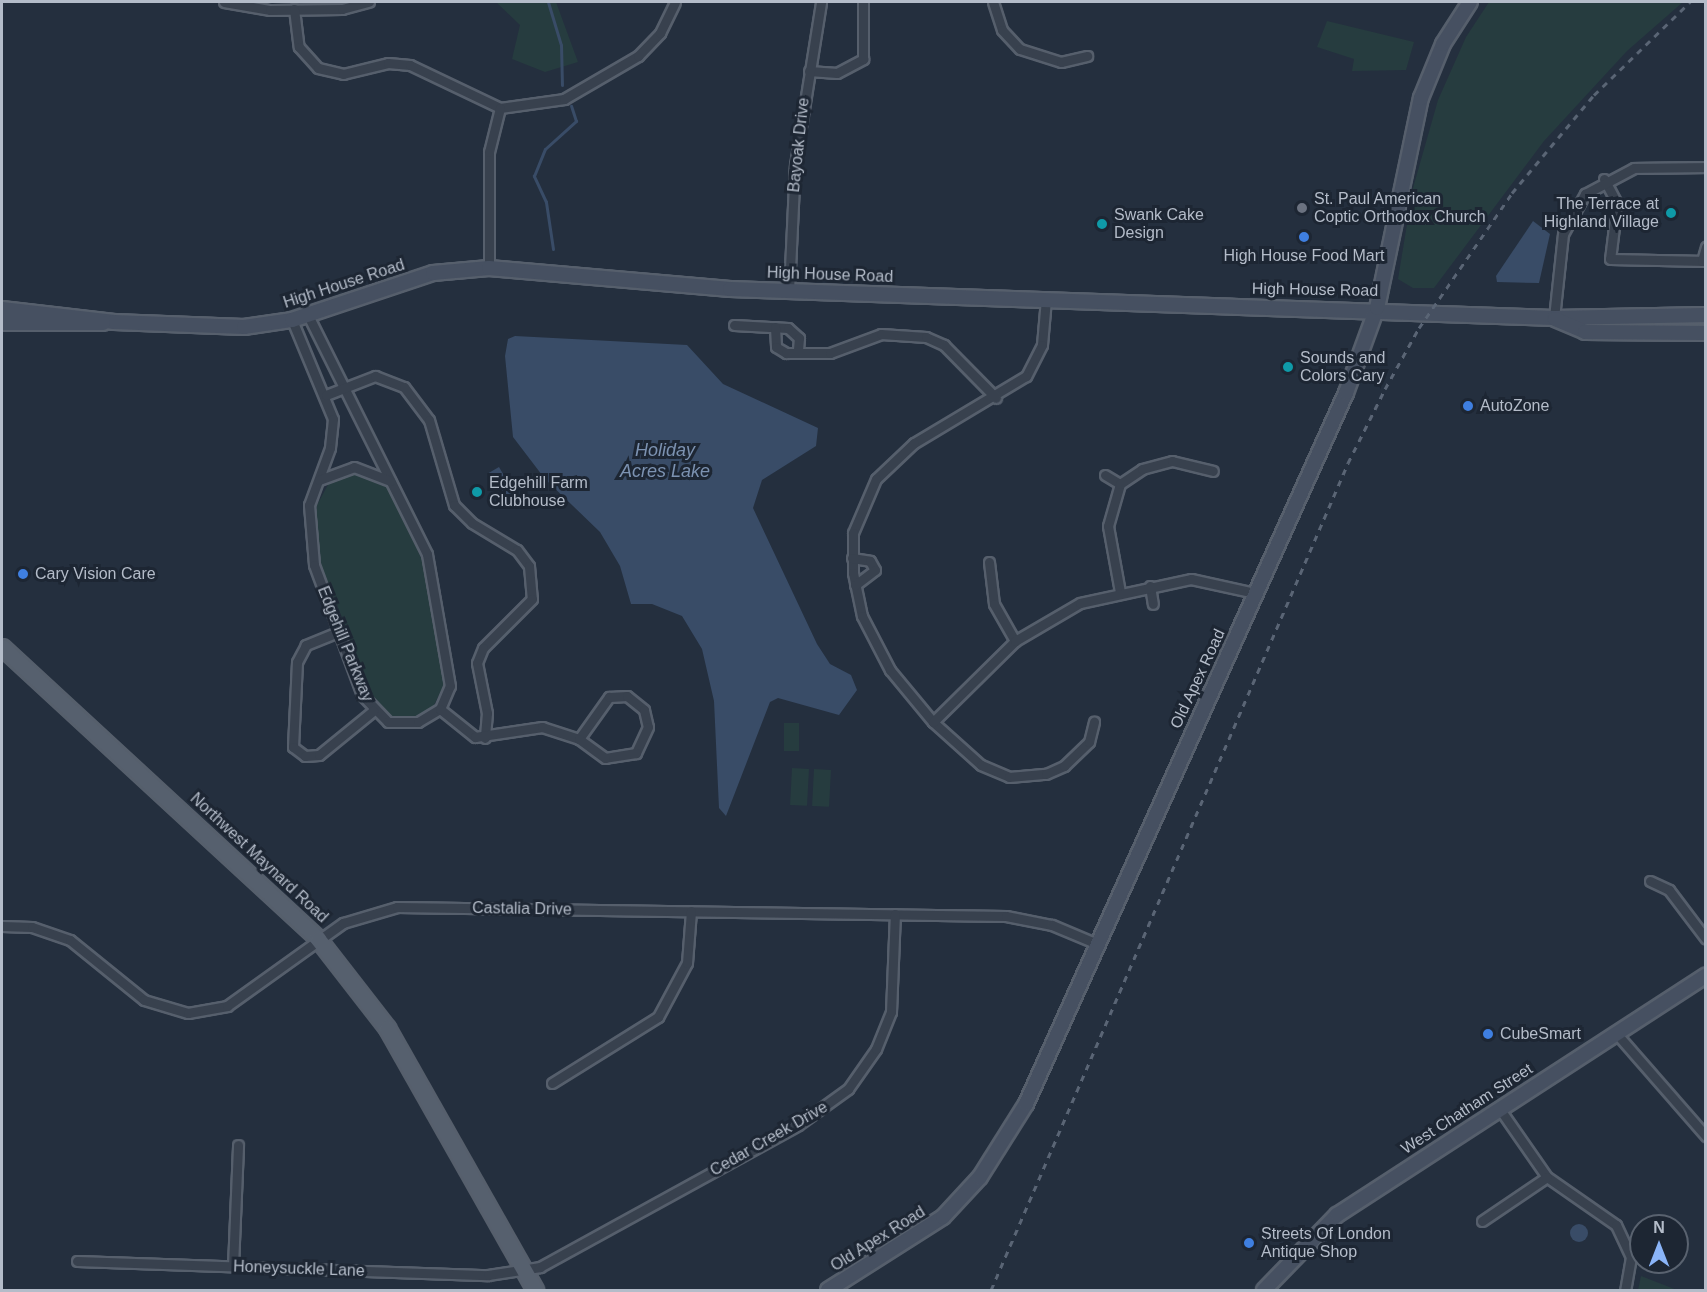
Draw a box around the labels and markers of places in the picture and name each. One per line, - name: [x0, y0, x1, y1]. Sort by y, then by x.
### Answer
- place label: St. Paul American Coptic Orthodox Church: [1314, 189, 1486, 227]
- place label: The Terrace at Highland Village: [1544, 194, 1659, 232]
- marker: St. Paul American Coptic Orthodox Church: [1295, 201, 1309, 215]
- place label: Swank Cake Design: [1114, 205, 1204, 243]
- marker: The Terrace at Highland Village: [1664, 206, 1678, 220]
- marker: Swank Cake Design: [1095, 217, 1109, 231]
- marker: High House Food Mart: [1297, 230, 1311, 244]
- place label: High House Food Mart: [1224, 246, 1384, 266]
- place label: Sounds and Colors Cary: [1300, 348, 1385, 386]
- marker: Sounds and Colors Cary: [1281, 360, 1295, 374]
- place label: AutoZone: [1480, 396, 1549, 416]
- marker: AutoZone: [1461, 399, 1475, 413]
- place label: Edgehill Farm Clubhouse: [489, 473, 588, 511]
- marker: Edgehill Farm Clubhouse: [470, 485, 484, 499]
- place label: Cary Vision Care: [35, 564, 156, 584]
- marker: Cary Vision Care: [16, 567, 30, 581]
- place label: CubeSmart: [1500, 1024, 1581, 1044]
- marker: CubeSmart: [1481, 1027, 1495, 1041]
- place label: Streets Of London Antique Shop: [1261, 1224, 1391, 1262]
- marker: Streets Of London Antique Shop: [1242, 1236, 1256, 1250]

